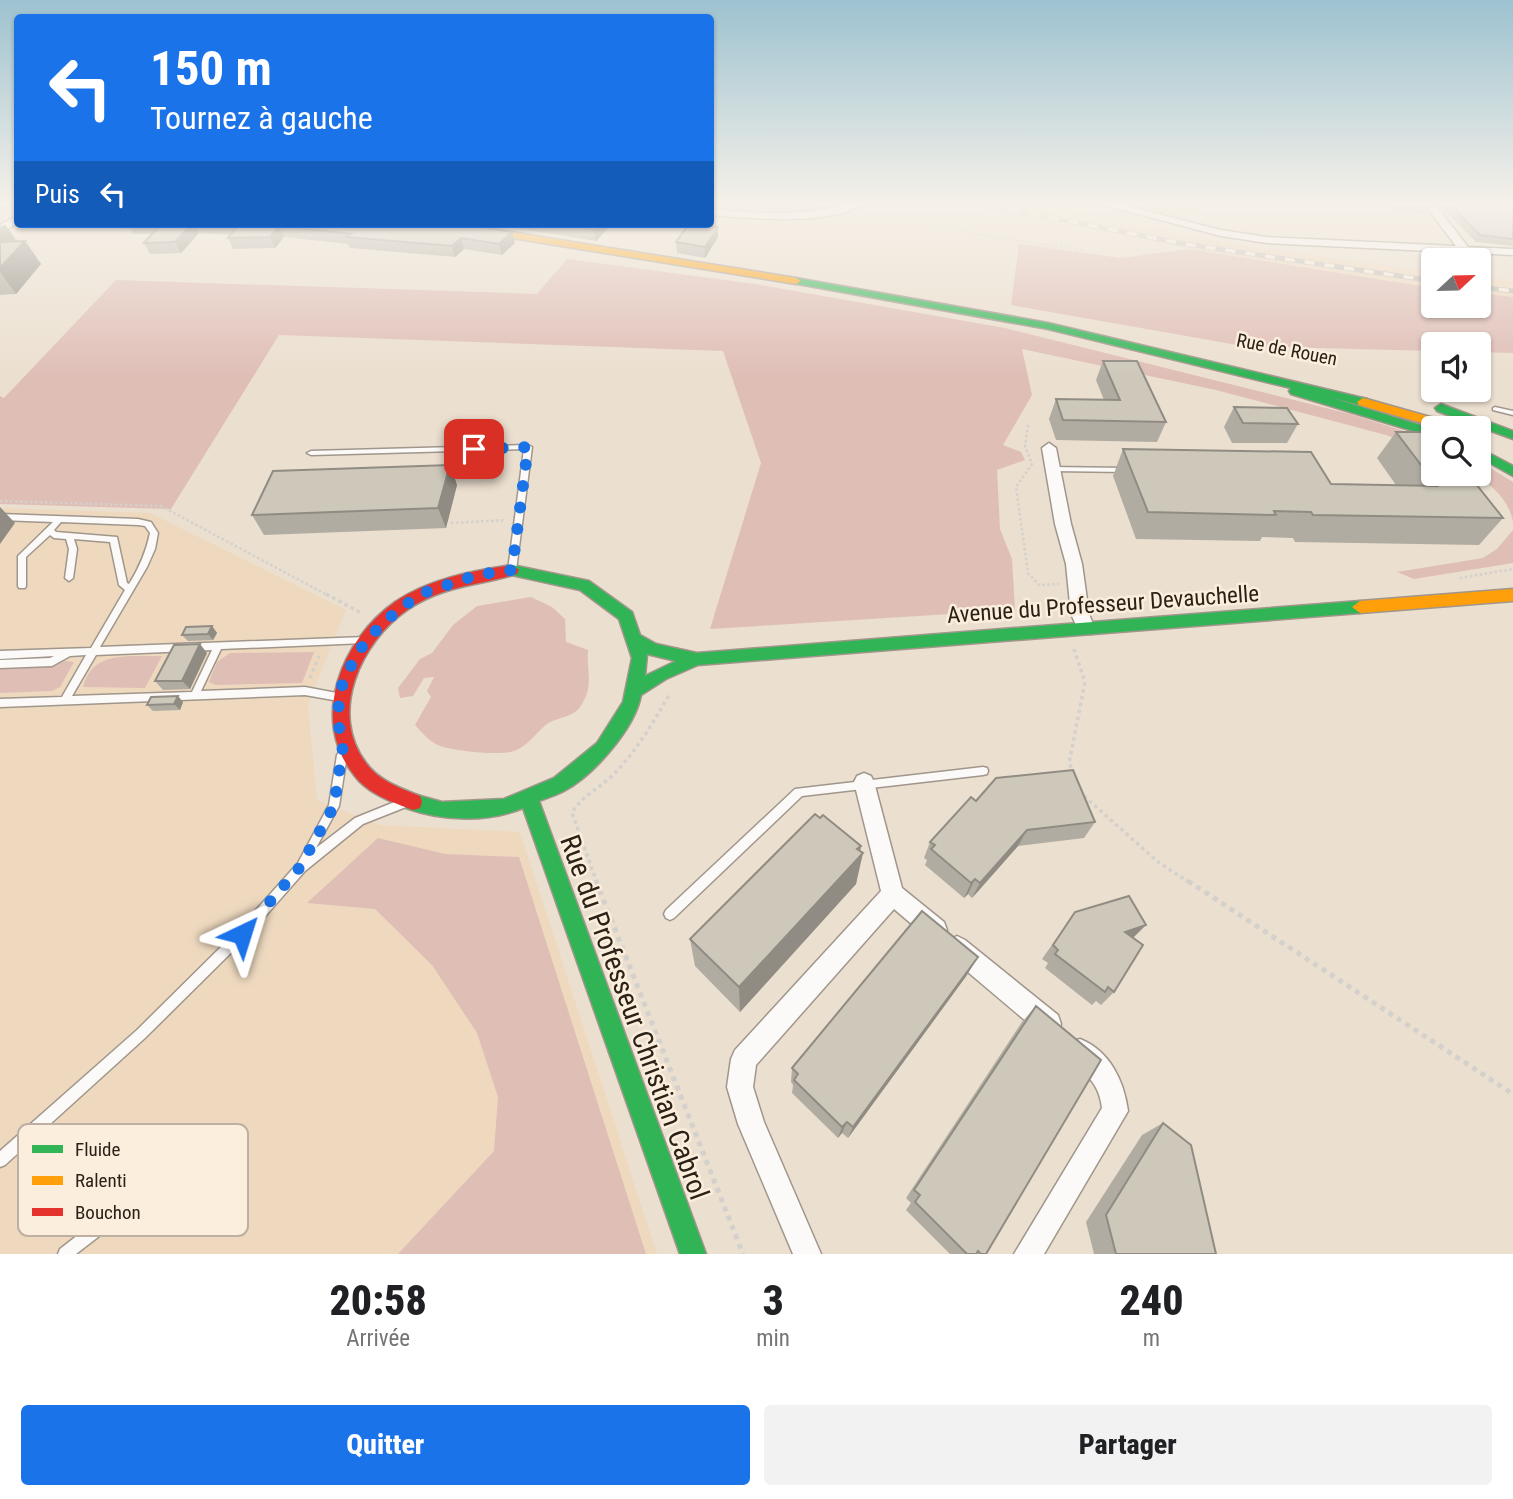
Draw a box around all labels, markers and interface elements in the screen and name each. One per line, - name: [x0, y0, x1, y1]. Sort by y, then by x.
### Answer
- text: 150 m: [150, 40, 272, 97]
- icon: left: [35, 42, 126, 133]
- text: Tournez à gauche: [150, 99, 373, 137]
- icon: left: [94, 175, 132, 213]
- text: Puis: [35, 179, 80, 209]
- north arrow: [1421, 248, 1491, 318]
- map controls: [1421, 248, 1491, 486]
- street label: Rue de Rouen: [1235, 328, 1339, 371]
- button: sound: [1421, 332, 1491, 402]
- button: search: [1421, 416, 1491, 486]
- pin: [444, 419, 504, 479]
- icon: arrive: [455, 430, 493, 468]
- street label: Avenue du Professeur Devauchelle: [946, 580, 1260, 629]
- street label: Rue du Professeur Christian Cabrol: [553, 830, 716, 1204]
- position arrow: [205, 897, 279, 971]
- legend: [18, 1124, 248, 1236]
- text: Fluide: [75, 1138, 120, 1161]
- text: Ralenti: [75, 1169, 127, 1192]
- text: Bouchon: [75, 1201, 141, 1224]
- text: 20:58: [329, 1276, 427, 1325]
- text: 3: [762, 1276, 784, 1325]
- text: 240: [1119, 1276, 1184, 1325]
- text: Arrivée: [346, 1325, 410, 1352]
- text: min: [756, 1325, 790, 1352]
- text: m: [1143, 1325, 1160, 1352]
- button: Quitter: [21, 1405, 750, 1485]
- button: Partager: [764, 1405, 1492, 1485]

